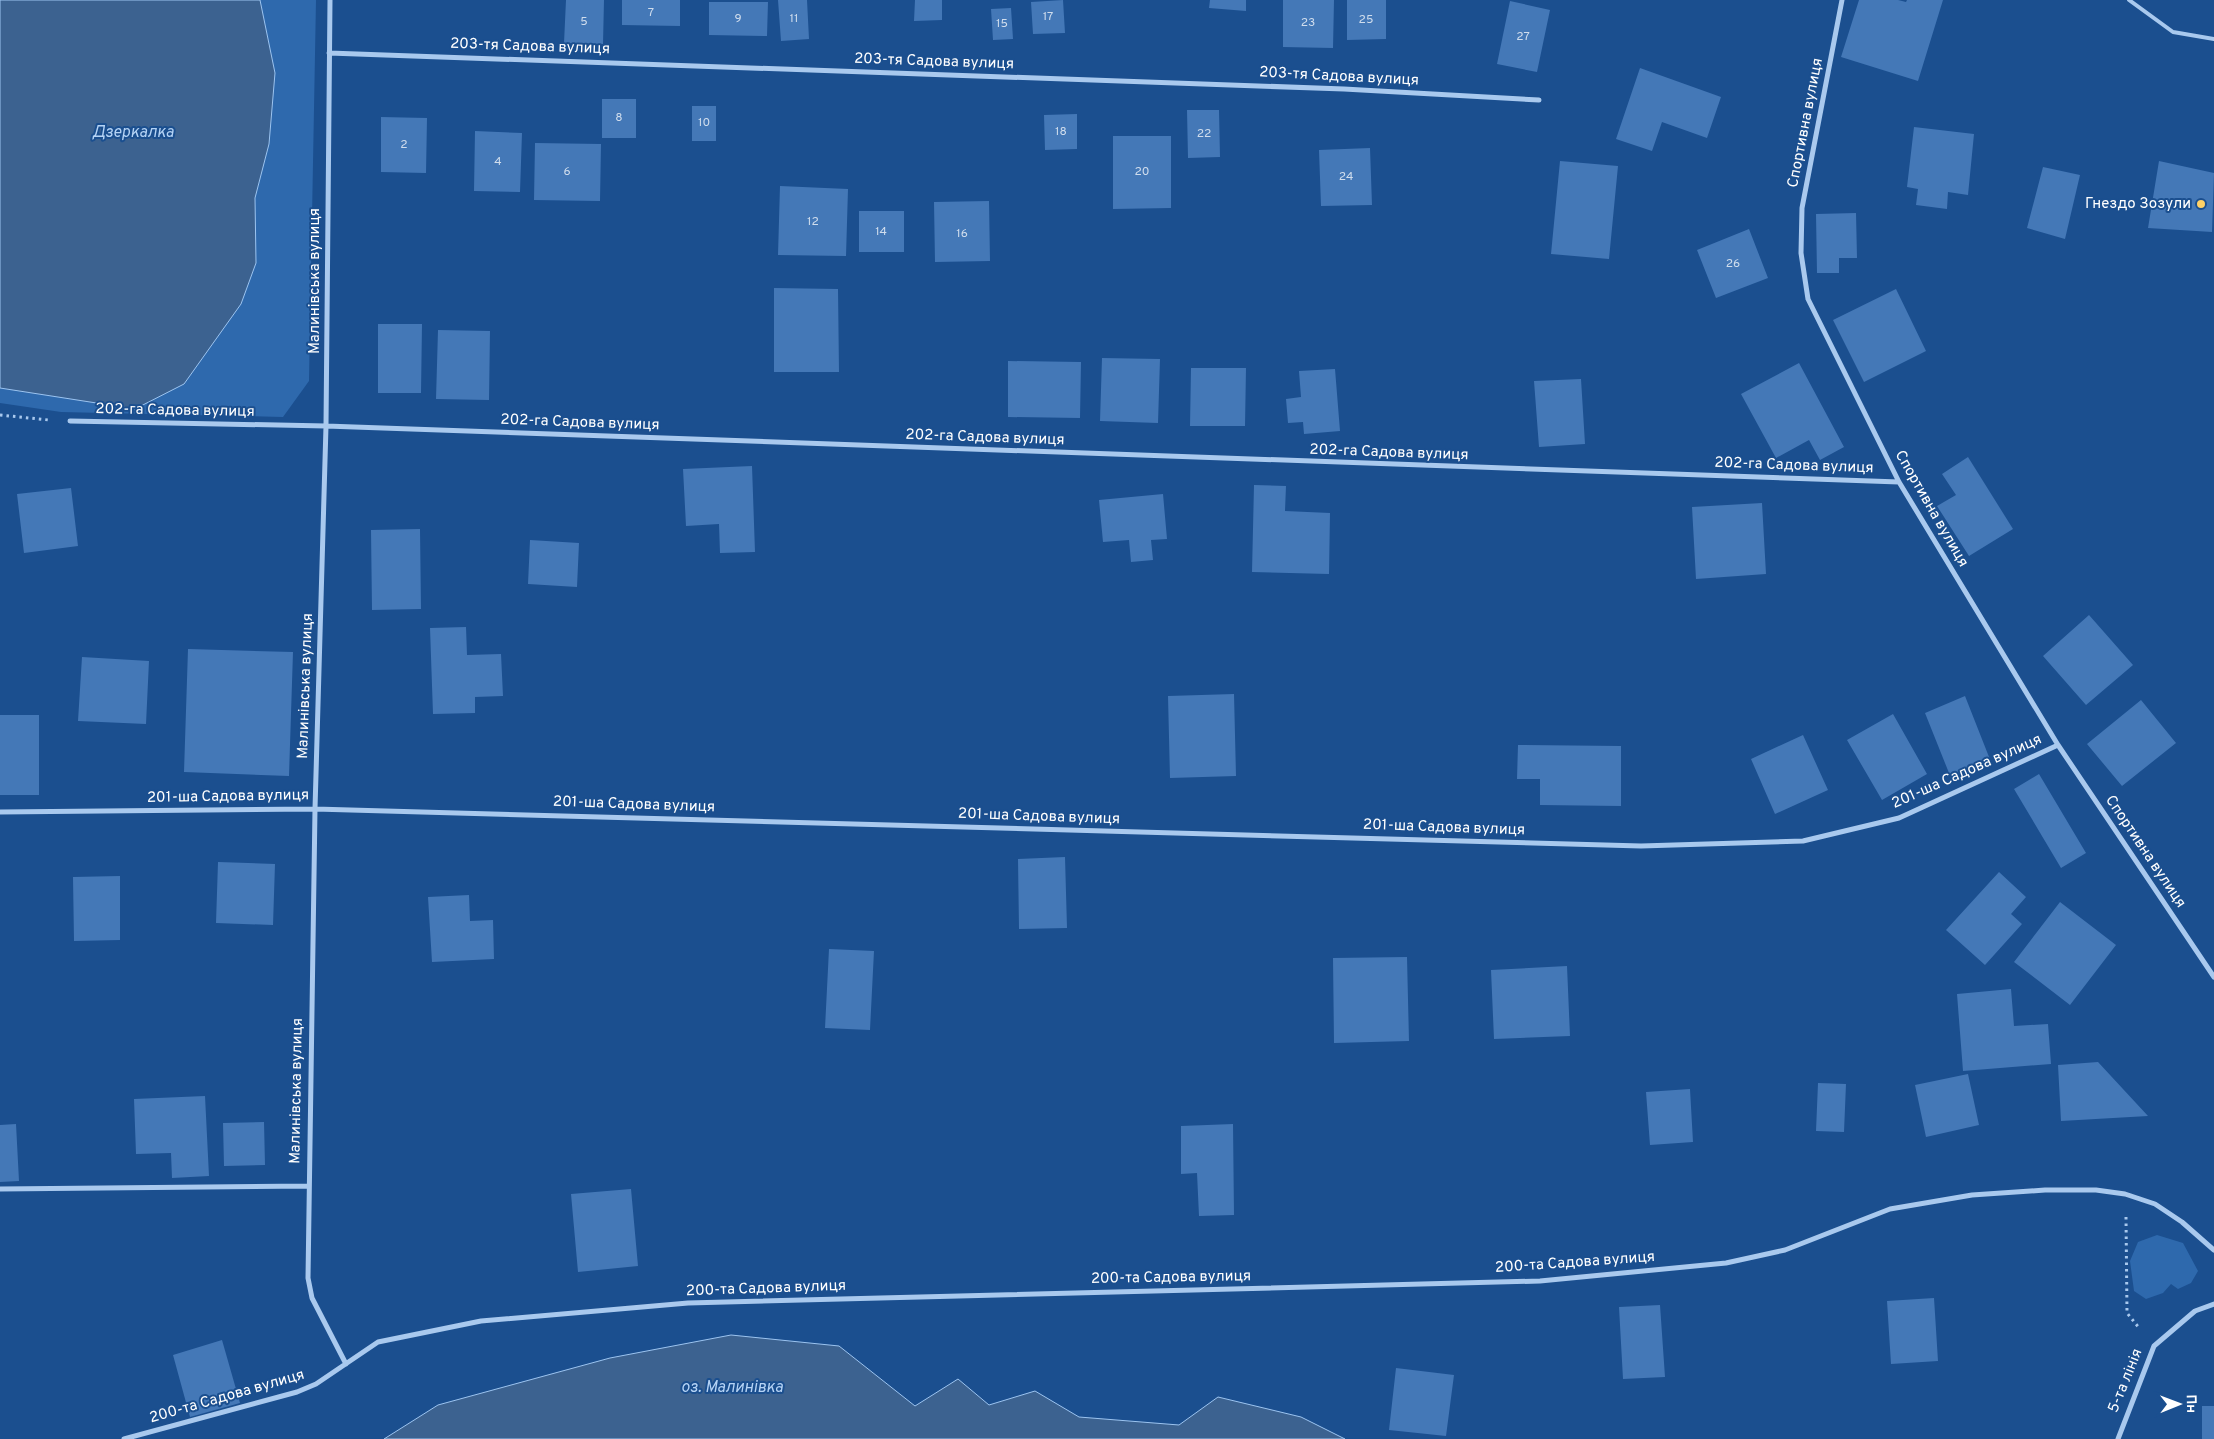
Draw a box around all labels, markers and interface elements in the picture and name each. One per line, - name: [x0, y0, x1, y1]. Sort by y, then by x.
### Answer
- house number: 7: [648, 5, 654, 21]
- house number: 17: [1043, 9, 1053, 25]
- house number: 9: [734, 11, 742, 27]
- house number: 11: [790, 11, 798, 27]
- house number: 25: [1359, 12, 1373, 28]
- house number: 5: [580, 14, 588, 30]
- house number: 23: [1301, 15, 1315, 31]
- house number: 15: [996, 16, 1008, 32]
- house number: 27: [1516, 29, 1530, 45]
- street label: 203-тя Садова вулиця: [450, 35, 610, 59]
- street label: 203-тя Садова вулиця: [854, 50, 1014, 74]
- street label: Спортивна вулиця: [1784, 57, 1828, 189]
- street label: 203-тя Садова вулиця: [1259, 63, 1419, 91]
- house number: 8: [615, 110, 623, 126]
- house number: 10: [698, 115, 710, 131]
- water label: Дзеркалка: [92, 123, 175, 143]
- house number: 18: [1055, 124, 1067, 140]
- house number: 22: [1197, 126, 1211, 142]
- house number: 2: [400, 137, 408, 153]
- house number: 4: [494, 154, 502, 170]
- house number: 6: [563, 164, 571, 180]
- house number: 20: [1134, 164, 1150, 180]
- house number: 24: [1339, 169, 1353, 185]
- place label: Гнездо Зозули: [2085, 195, 2191, 214]
- marker: Гнездо Зозули: [2195, 198, 2207, 210]
- street label: Малинівська вулиця: [306, 208, 325, 354]
- house number: 12: [807, 214, 819, 230]
- house number: 14: [875, 224, 887, 240]
- house number: 16: [956, 226, 968, 242]
- house number: 26: [1726, 256, 1740, 272]
- street label: 202-га Садова вулиця: [95, 400, 255, 422]
- street label: 202-га Садова вулиця: [500, 411, 660, 435]
- street label: 202-га Садова вулиця: [905, 426, 1065, 450]
- street label: 202-га Садова вулиця: [1309, 441, 1469, 465]
- street label: Спортивна вулиця: [1890, 447, 1972, 571]
- street label: 202-га Садова вулиця: [1714, 454, 1874, 478]
- street label: Малинівська вулиця: [294, 613, 318, 759]
- street label: 201-ша Садова вулиця: [1889, 730, 2045, 814]
- street label: 201-ша Садова вулиця: [147, 786, 309, 808]
- street label: Спортивна вулиця: [2100, 792, 2190, 912]
- street label: 201-ша Садова вулиця: [553, 793, 715, 817]
- street label: 201-ша Садова вулиця: [958, 805, 1120, 829]
- street label: 201-ша Садова вулиця: [1363, 816, 1525, 840]
- street label: Малинівська вулиця: [286, 1018, 308, 1164]
- street label: 200-та Садова вулиця: [1494, 1248, 1656, 1278]
- street label: 200-та Садова вулиця: [1091, 1267, 1251, 1289]
- street label: 200-та Садова вулиця: [686, 1277, 846, 1301]
- street label: 5-та лінія: [2105, 1346, 2147, 1416]
- street label: 200-та Садова вулиця: [147, 1366, 307, 1428]
- water label: оз. Малинівка: [681, 1378, 784, 1398]
- north arrow: [2154, 1379, 2204, 1429]
- text: Пн: [2182, 1394, 2199, 1413]

